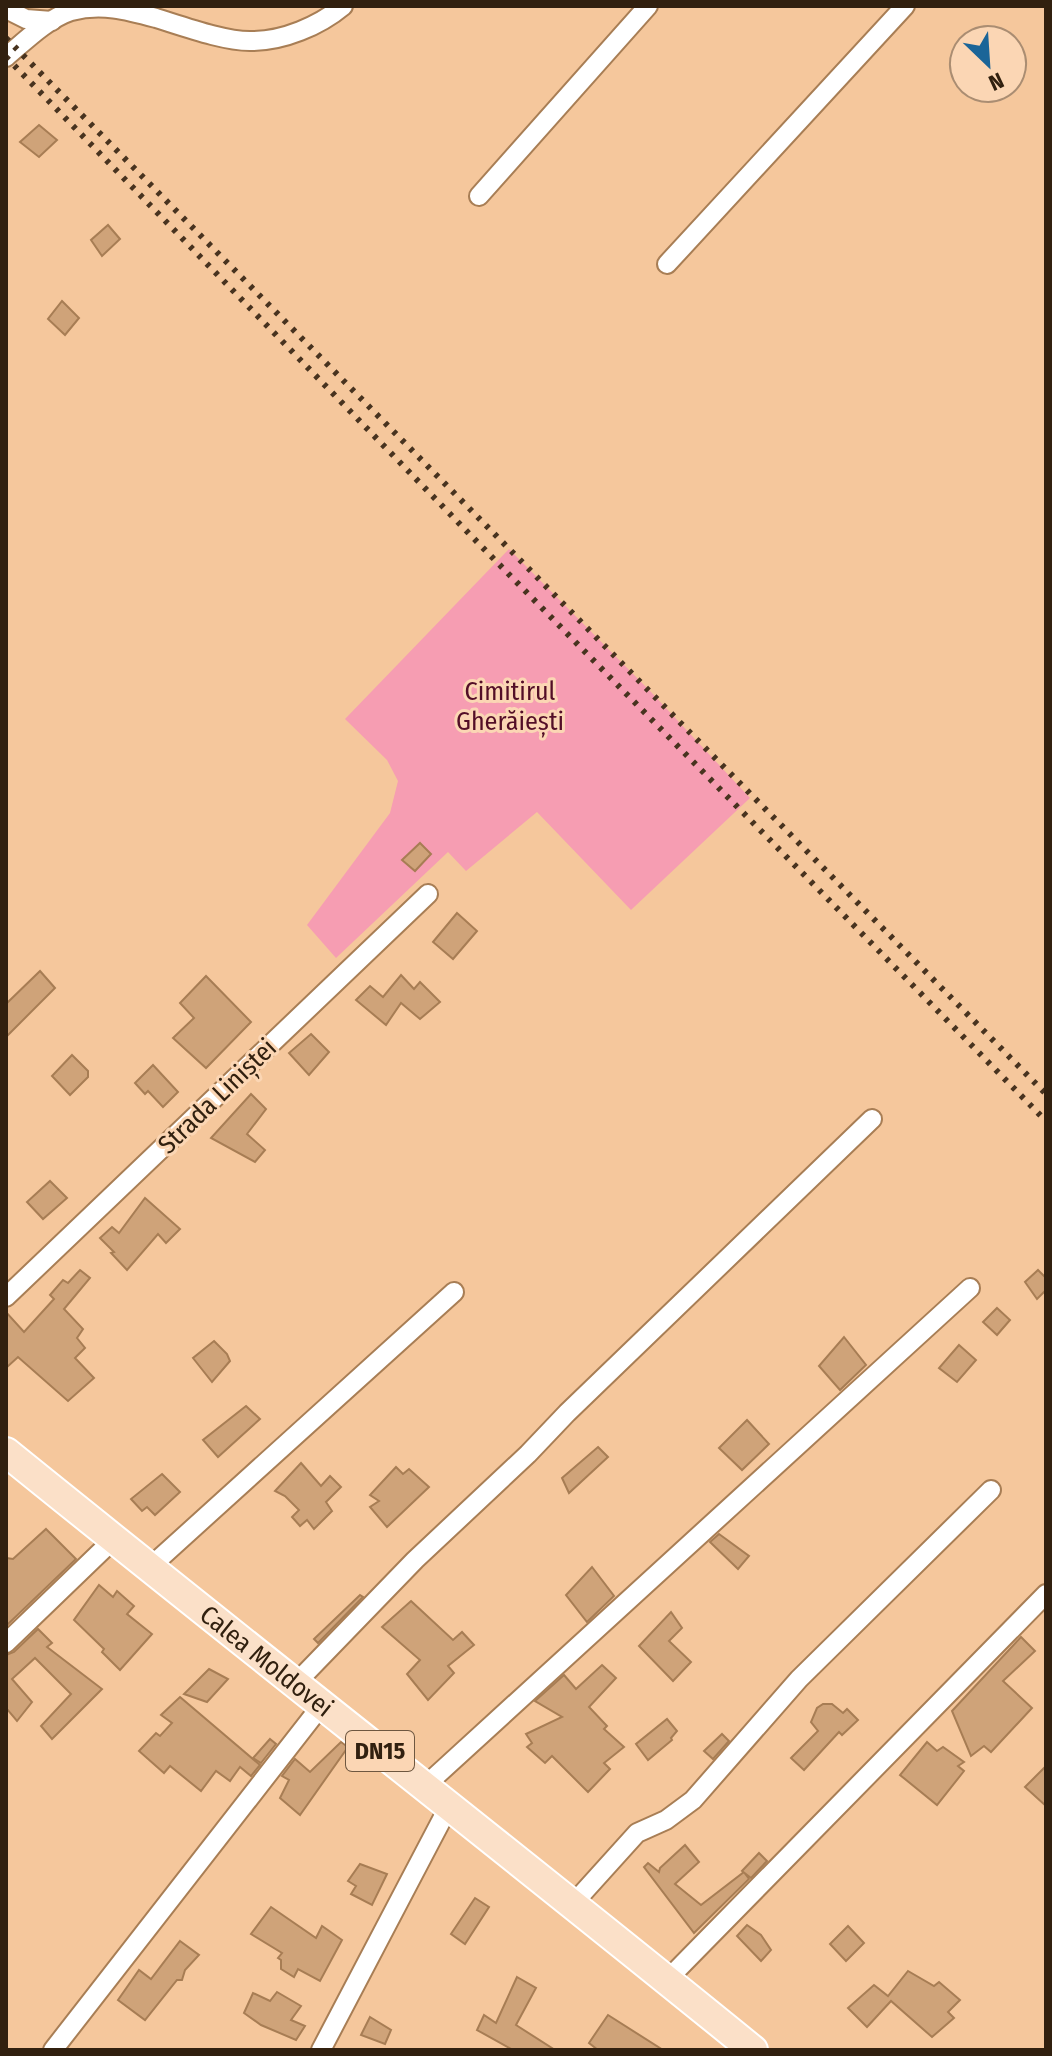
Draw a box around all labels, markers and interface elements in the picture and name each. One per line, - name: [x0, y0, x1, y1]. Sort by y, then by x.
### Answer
- north arrow: [948, 24, 1028, 104]
- text: N: [985, 67, 1008, 97]
- park label: Cimitirul Gherăiești: [456, 676, 564, 738]
- street label: Strada Liniștei: [152, 1032, 284, 1161]
- street label: Calea Moldovei: [194, 1599, 339, 1724]
- road number: DN15: [346, 1731, 414, 1771]

